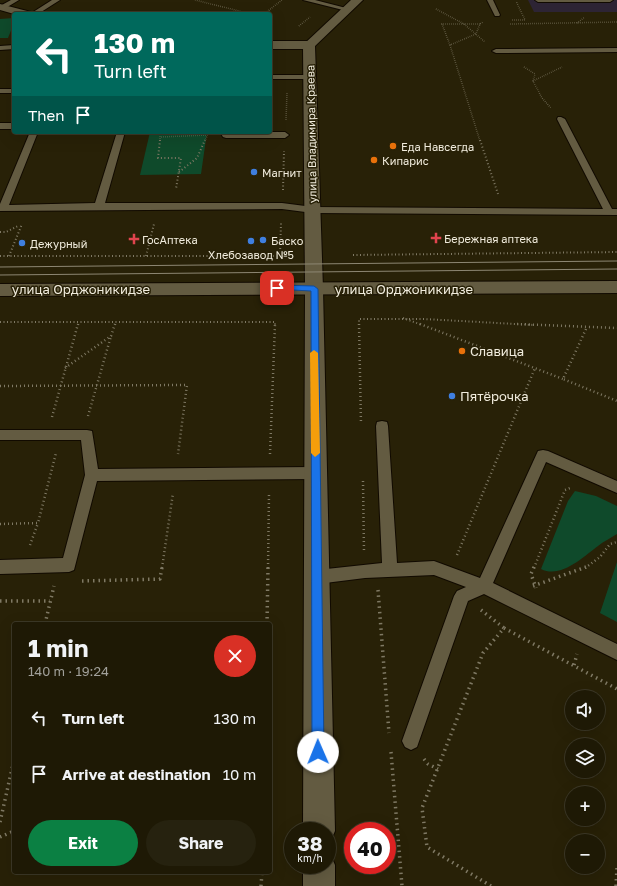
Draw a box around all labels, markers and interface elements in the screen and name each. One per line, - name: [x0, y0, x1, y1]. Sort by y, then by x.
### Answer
- text: 130 m: [94, 26, 175, 59]
- icon: left: [28, 28, 80, 80]
- text: Turn left: [94, 60, 167, 82]
- street label: улица Владимира Краева: [303, 65, 319, 203]
- icon: arrive: [72, 104, 94, 126]
- text: Then: [28, 106, 64, 124]
- place label: Еда Навсегда: [401, 140, 474, 153]
- marker: Еда Навсегда: [388, 141, 398, 151]
- place label: Кипарис: [382, 154, 429, 167]
- marker: Кипарис: [369, 155, 379, 165]
- place label: Магнит: [262, 166, 302, 179]
- marker: Магнит: [249, 167, 259, 177]
- place label: Бережная аптека: [444, 232, 538, 245]
- place label: ГосАптека: [142, 233, 198, 246]
- marker: Бережная аптека: [431, 233, 441, 243]
- marker: ГосАптека: [129, 234, 139, 244]
- place label: Баско: [271, 234, 304, 247]
- marker: Баско: [258, 235, 268, 245]
- marker: Хлебозавод №5: [246, 236, 256, 246]
- place label: Дежурный: [30, 237, 87, 250]
- marker: Дежурный: [17, 238, 27, 248]
- place label: Хлебозавод №5: [208, 248, 294, 261]
- pin: [260, 271, 294, 305]
- icon: arrive: [266, 277, 288, 299]
- street label: улица Орджоникидзе: [12, 281, 150, 297]
- street label: улица Орджоникидзе: [335, 281, 473, 297]
- place label: Славица: [470, 343, 524, 359]
- marker: Славица: [457, 346, 467, 356]
- place label: Пятёрочка: [460, 388, 529, 404]
- marker: Пятёрочка: [447, 391, 457, 401]
- text: 1 min: [28, 633, 88, 662]
- button: close: [214, 635, 256, 677]
- text: 140 m · 19:24: [28, 663, 109, 679]
- map controls: [565, 690, 605, 874]
- button: sound: [565, 690, 605, 730]
- icon: left: [28, 707, 50, 729]
- text: Turn left: [62, 709, 124, 727]
- text: 130 m: [214, 709, 256, 727]
- position arrow: [297, 731, 339, 773]
- button: layers: [565, 738, 605, 778]
- icon: arrive: [28, 763, 50, 785]
- text: Arrive at destination: [62, 765, 211, 783]
- text: 10 m: [223, 765, 256, 783]
- button: +: [565, 786, 605, 826]
- button: Exit: [28, 820, 138, 866]
- button: Share: [146, 820, 256, 866]
- speed limit sign: 40: [344, 822, 396, 874]
- text: 38: [297, 831, 322, 855]
- button: −: [565, 834, 605, 874]
- text: km/h: [297, 852, 323, 864]

